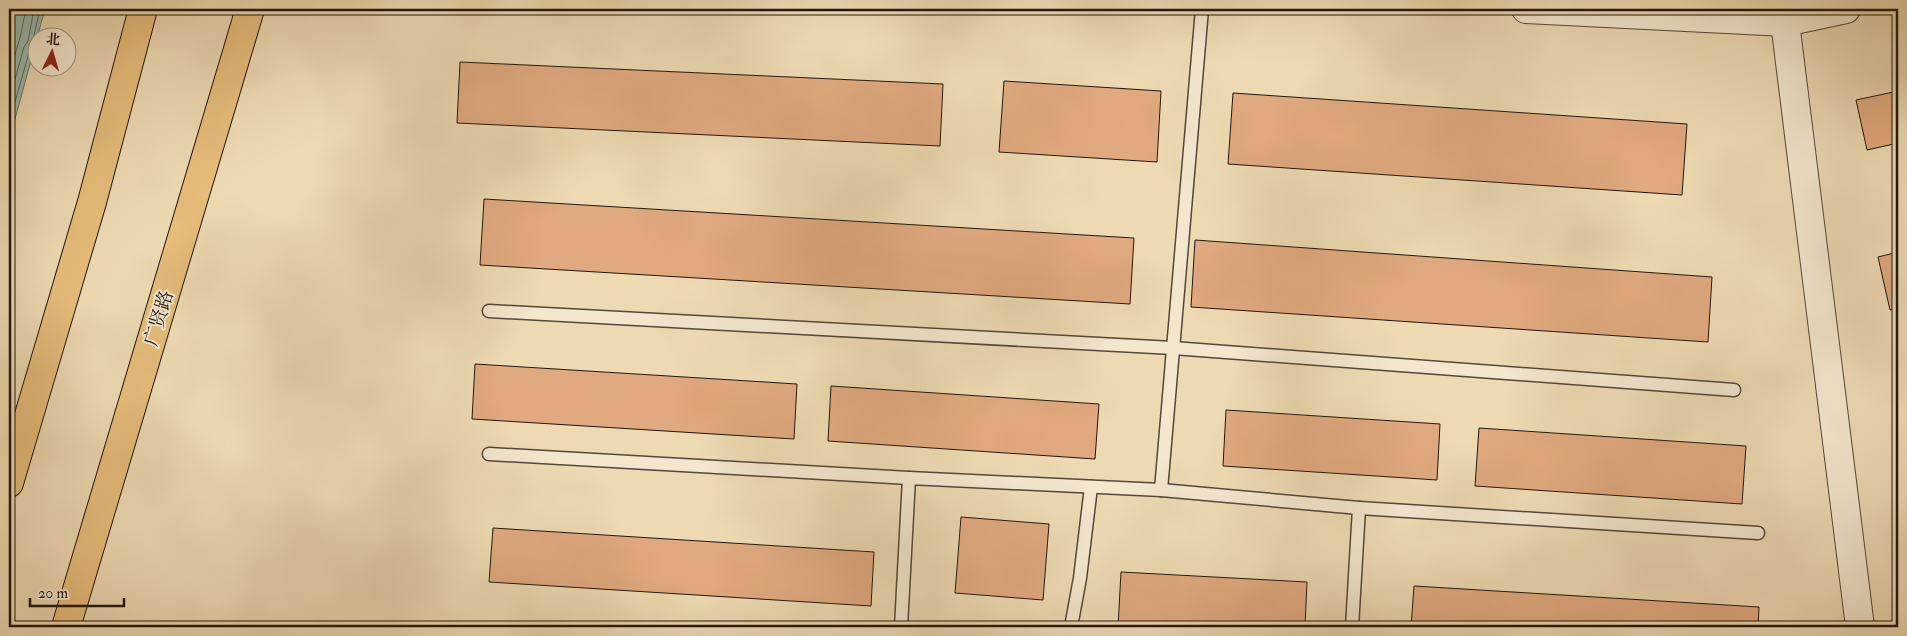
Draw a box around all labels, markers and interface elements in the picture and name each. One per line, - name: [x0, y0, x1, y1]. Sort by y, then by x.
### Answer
- north arrow: [28, 28, 78, 78]
- text: 北: [45, 30, 61, 49]
- street label: 广贤路: [139, 288, 179, 349]
- scale bar: [30, 576, 124, 608]
- text: 20 m: [38, 584, 68, 603]

